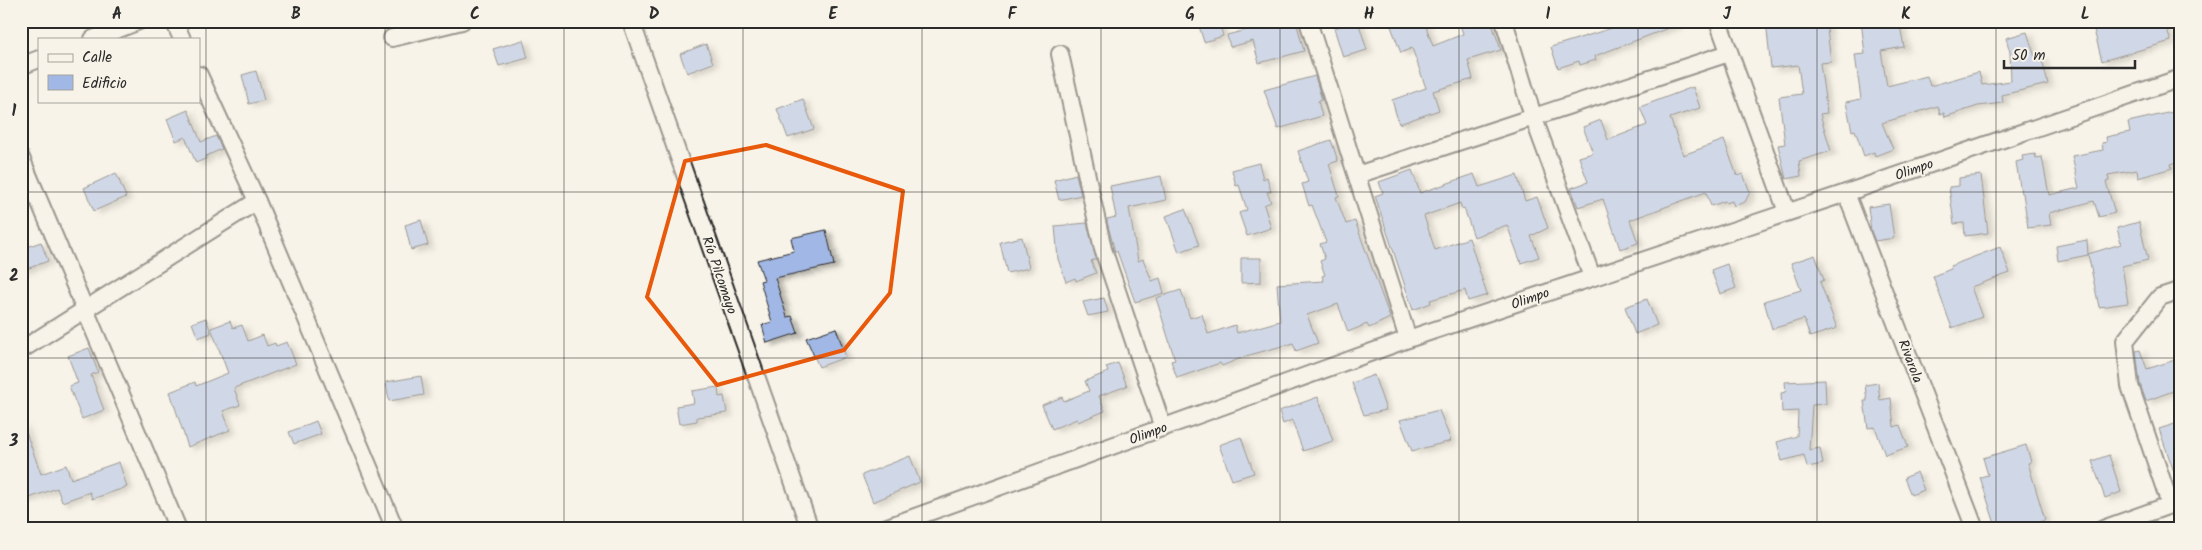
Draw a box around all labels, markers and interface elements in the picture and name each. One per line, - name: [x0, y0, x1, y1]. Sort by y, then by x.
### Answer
- text: A: [112, 2, 122, 27]
- text: B: [291, 2, 301, 27]
- text: C: [470, 2, 480, 27]
- text: D: [649, 2, 660, 27]
- text: E: [829, 2, 839, 27]
- text: F: [1008, 2, 1018, 27]
- text: G: [1185, 2, 1195, 27]
- text: H: [1364, 2, 1374, 27]
- text: I: [1546, 2, 1551, 27]
- text: J: [1723, 2, 1732, 27]
- text: K: [1901, 2, 1911, 27]
- text: L: [2081, 2, 2089, 27]
- legend: [38, 38, 200, 102]
- scale bar: [2004, 38, 2136, 70]
- text: 50 m: [2012, 44, 2046, 68]
- text: Calle: [82, 46, 112, 70]
- text: Edificio: [82, 72, 127, 96]
- text: 1: [12, 99, 17, 124]
- street label: Olimpo: [1892, 153, 1937, 187]
- street label: Río Pilcomayo: [695, 233, 743, 317]
- text: 2: [9, 264, 19, 289]
- street label: Olimpo: [1508, 282, 1553, 316]
- street label: Rivarola: [1892, 336, 1928, 386]
- street label: Olimpo: [1126, 417, 1171, 451]
- text: 3: [9, 429, 19, 454]

